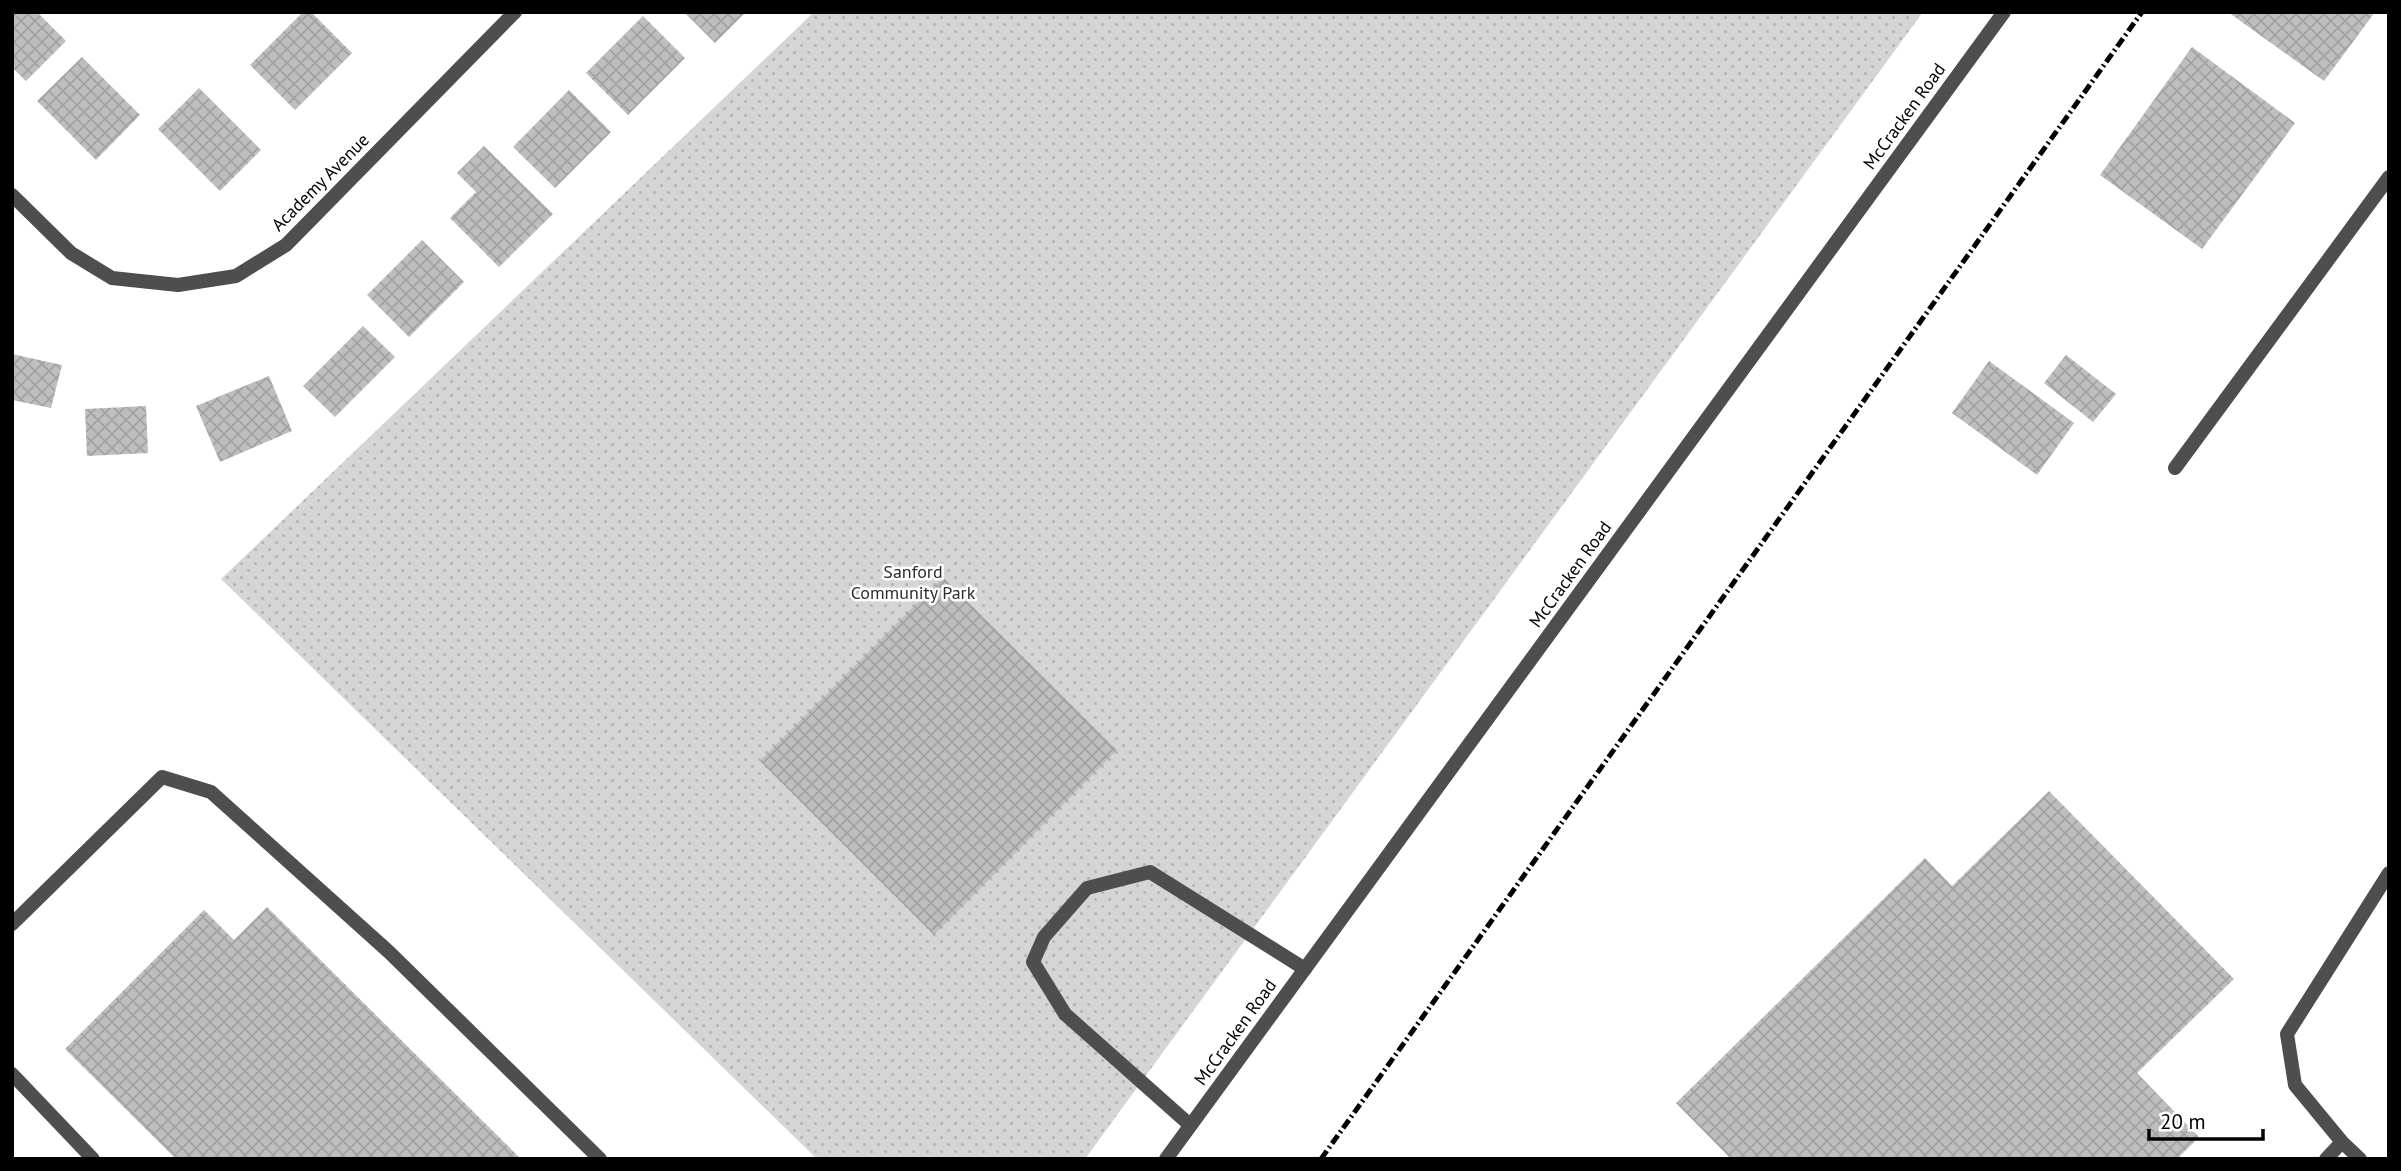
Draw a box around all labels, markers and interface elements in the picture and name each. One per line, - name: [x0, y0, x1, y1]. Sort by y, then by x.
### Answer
- street label: McCracken Road: [1858, 58, 1950, 174]
- street label: Academy Avenue: [266, 128, 374, 236]
- street label: McCracken Road: [1524, 516, 1616, 632]
- park label: Sanford Community Park: [851, 560, 976, 604]
- street label: McCracken Road: [1189, 974, 1281, 1090]
- scale bar: [2149, 1098, 2263, 1142]
- text: 20 m: [2160, 1108, 2206, 1135]

